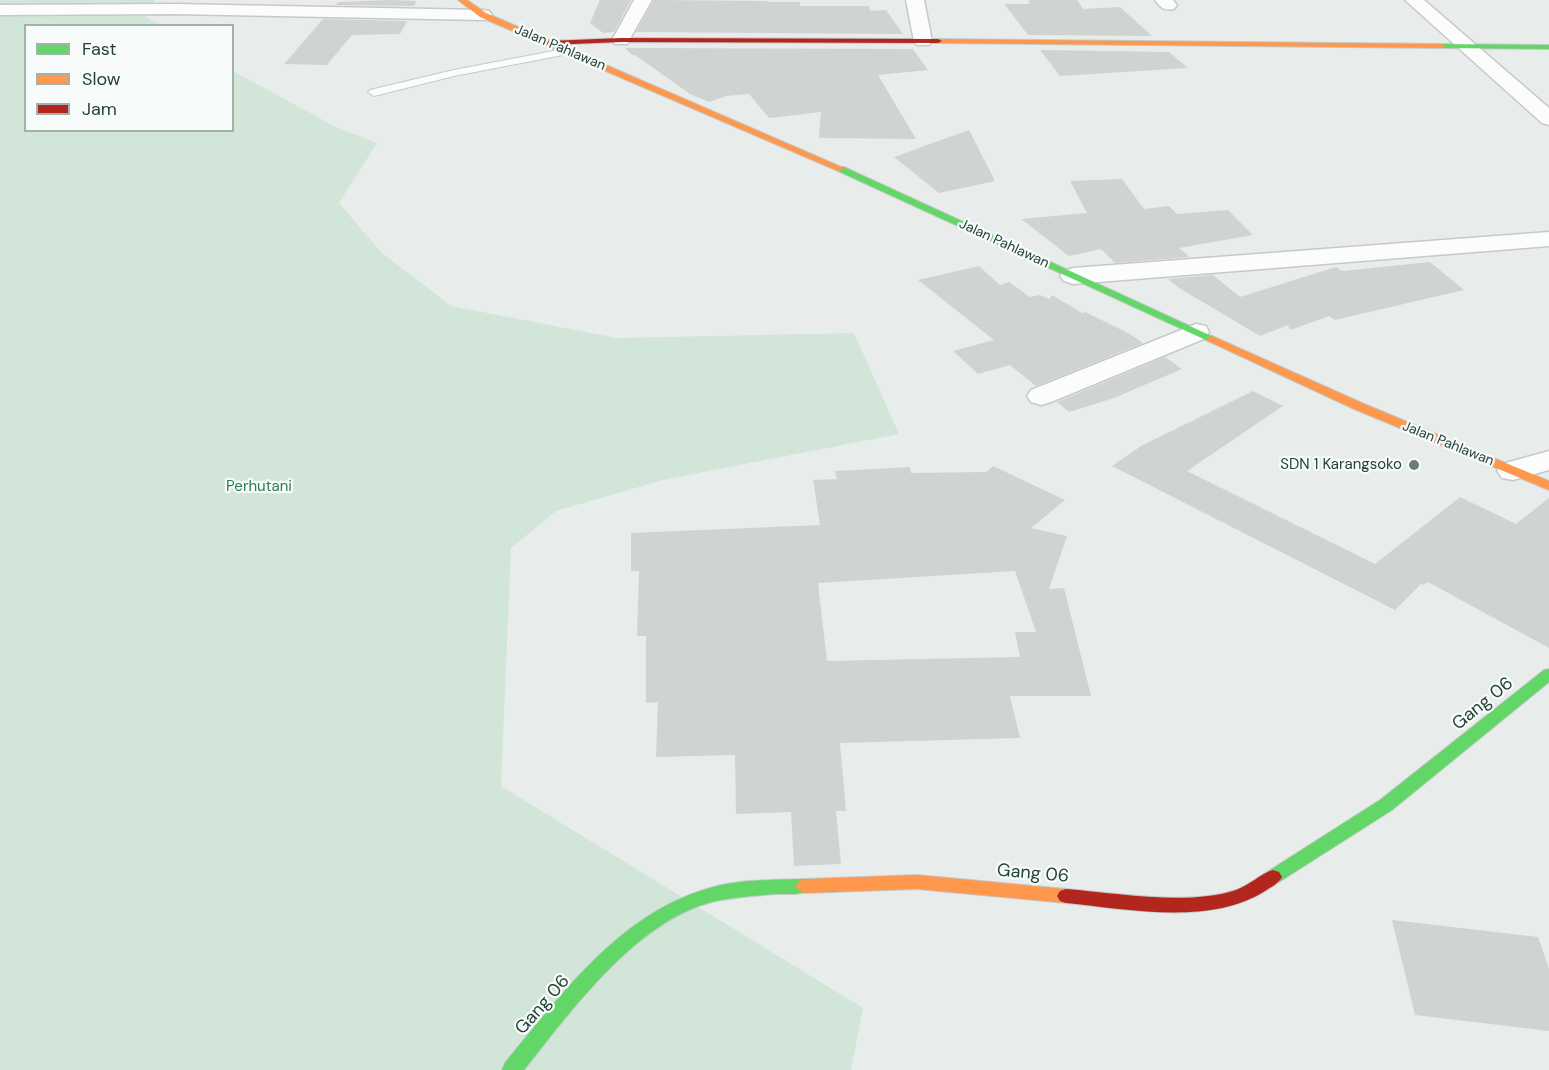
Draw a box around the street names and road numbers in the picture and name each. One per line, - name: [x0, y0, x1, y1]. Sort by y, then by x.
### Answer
- street label: Jalan Pahlawan: [512, 21, 608, 75]
- street label: Jalan Pahlawan: [956, 216, 1052, 272]
- street label: Jalan Pahlawan: [1400, 418, 1496, 470]
- street label: Gang 06: [1448, 673, 1518, 735]
- street label: Gang 06: [996, 860, 1070, 888]
- street label: Gang 06: [511, 971, 575, 1039]

